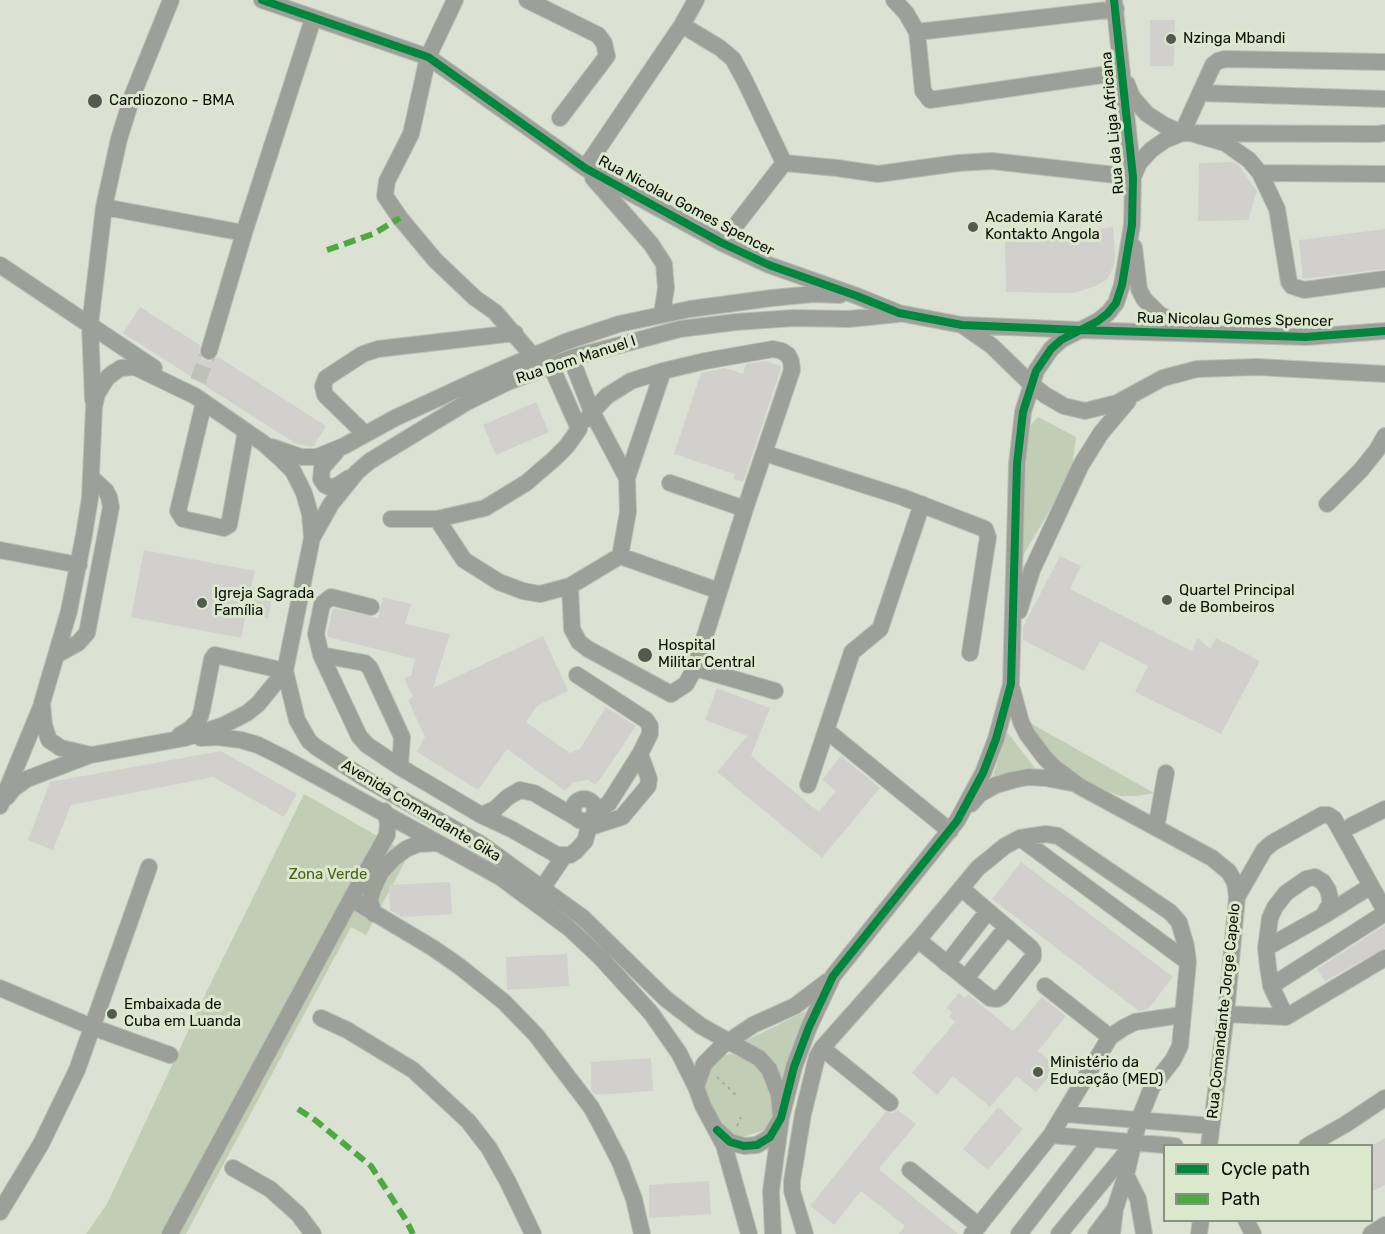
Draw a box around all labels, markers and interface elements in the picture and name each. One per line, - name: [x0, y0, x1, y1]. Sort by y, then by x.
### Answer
- place label: Nzinga Mbandi: [1183, 30, 1285, 48]
- marker: Nzinga Mbandi: [1164, 32, 1178, 46]
- street label: Rua da Liga Africana: [1098, 51, 1128, 195]
- marker: Cardiozono - BMA: [86, 92, 104, 110]
- place label: Cardiozono - BMA: [109, 92, 234, 110]
- street label: Rua Nicolau Gomes Spencer: [595, 152, 777, 260]
- place label: Academia Karaté Kontakto Angola: [985, 209, 1103, 244]
- marker: Academia Karaté Kontakto Angola: [966, 220, 980, 234]
- street label: Rua Nicolau Gomes Spencer: [1137, 309, 1333, 331]
- street label: Rua Dom Manuel I: [514, 332, 638, 388]
- place label: Quartel Principal de Bombeiros: [1179, 582, 1295, 617]
- place label: Igreja Sagrada Família: [214, 585, 314, 620]
- marker: Quartel Principal de Bombeiros: [1160, 593, 1174, 607]
- marker: Igreja Sagrada Família: [195, 596, 209, 610]
- place label: Hospital Militar Central: [658, 637, 755, 672]
- marker: Hospital Militar Central: [636, 646, 654, 664]
- street label: Avenida Comandante Gika: [338, 756, 504, 866]
- park label: Zona Verde: [289, 866, 367, 884]
- street label: Rua Comandante Jorge Capelo: [1204, 902, 1244, 1120]
- place label: Embaixada de Cuba em Luanda: [124, 996, 241, 1031]
- marker: Embaixada de Cuba em Luanda: [105, 1007, 119, 1021]
- place label: Ministério da Educação (MED): [1050, 1054, 1163, 1089]
- marker: Ministério da Educação (MED): [1031, 1065, 1045, 1079]
- legend: [1163, 1144, 1373, 1222]
- text: Cycle path: [1221, 1158, 1310, 1180]
- text: Path: [1221, 1188, 1260, 1210]

